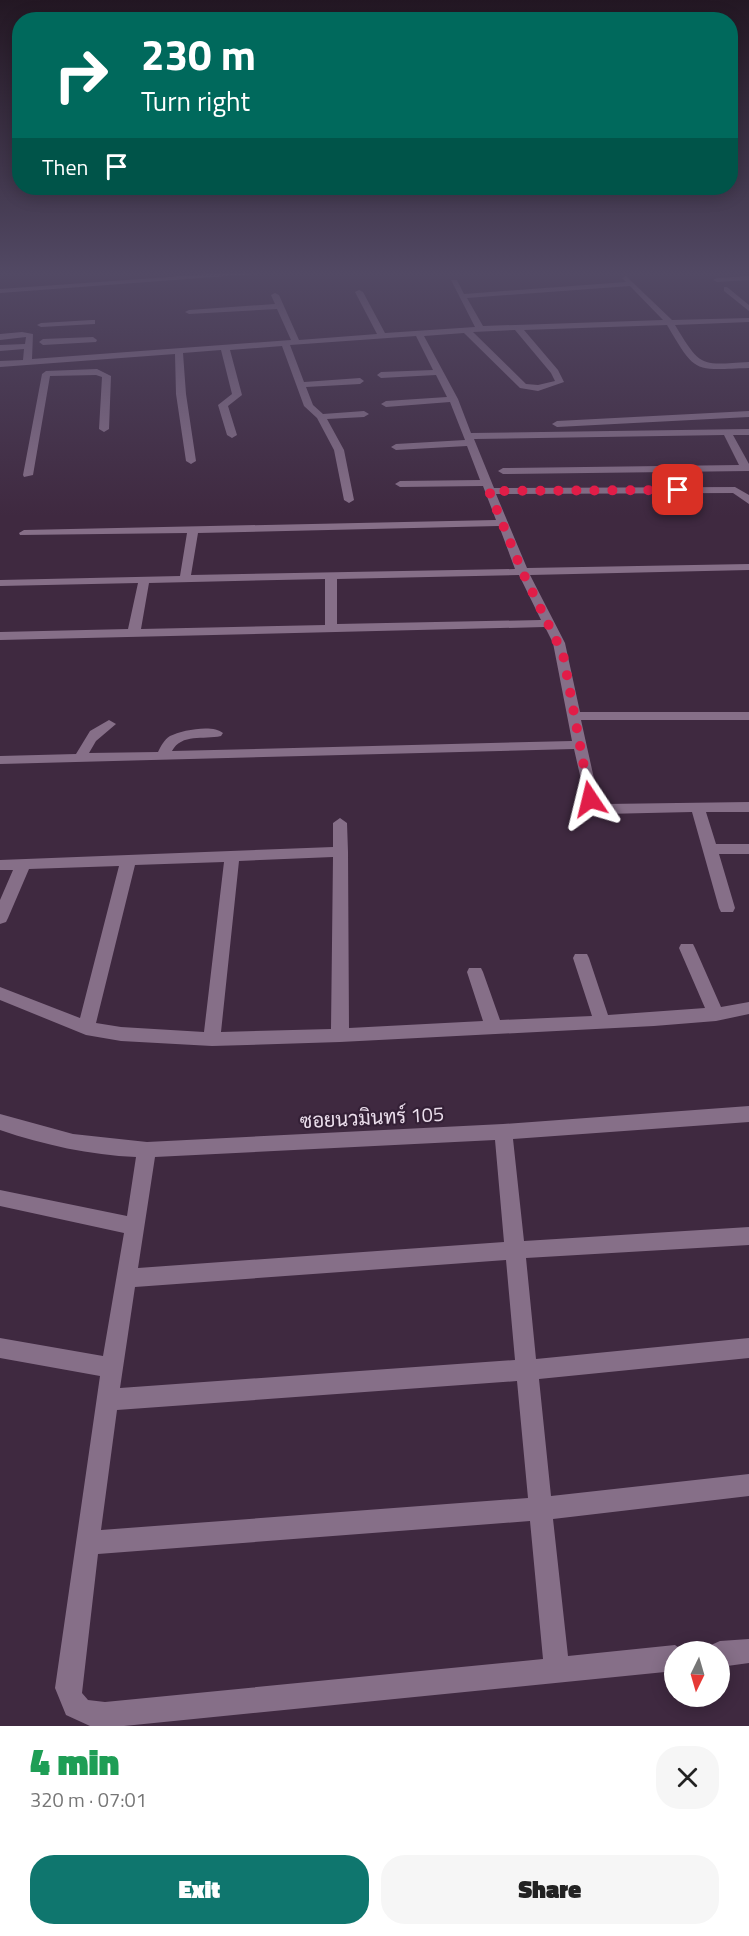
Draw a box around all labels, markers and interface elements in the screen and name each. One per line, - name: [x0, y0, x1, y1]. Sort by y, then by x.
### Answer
- text: 230 m: [141, 22, 256, 86]
- icon: right: [42, 36, 120, 114]
- text: Turn right: [141, 80, 250, 121]
- text: Then: [42, 150, 88, 184]
- icon: arrive: [100, 150, 133, 183]
- pin: [652, 464, 703, 515]
- icon: arrive: [661, 473, 694, 506]
- position arrow: [558, 767, 622, 831]
- street label: ซอยนวมินทร์ 105: [299, 1098, 445, 1136]
- north arrow: [664, 1641, 730, 1707]
- map controls: [664, 1641, 730, 1707]
- text: 4 min: [30, 1734, 119, 1789]
- button: close: [656, 1746, 719, 1809]
- text: 320 m · 07:01: [30, 1784, 147, 1815]
- button: Exit: [30, 1855, 369, 1924]
- button: Share: [381, 1855, 719, 1924]

